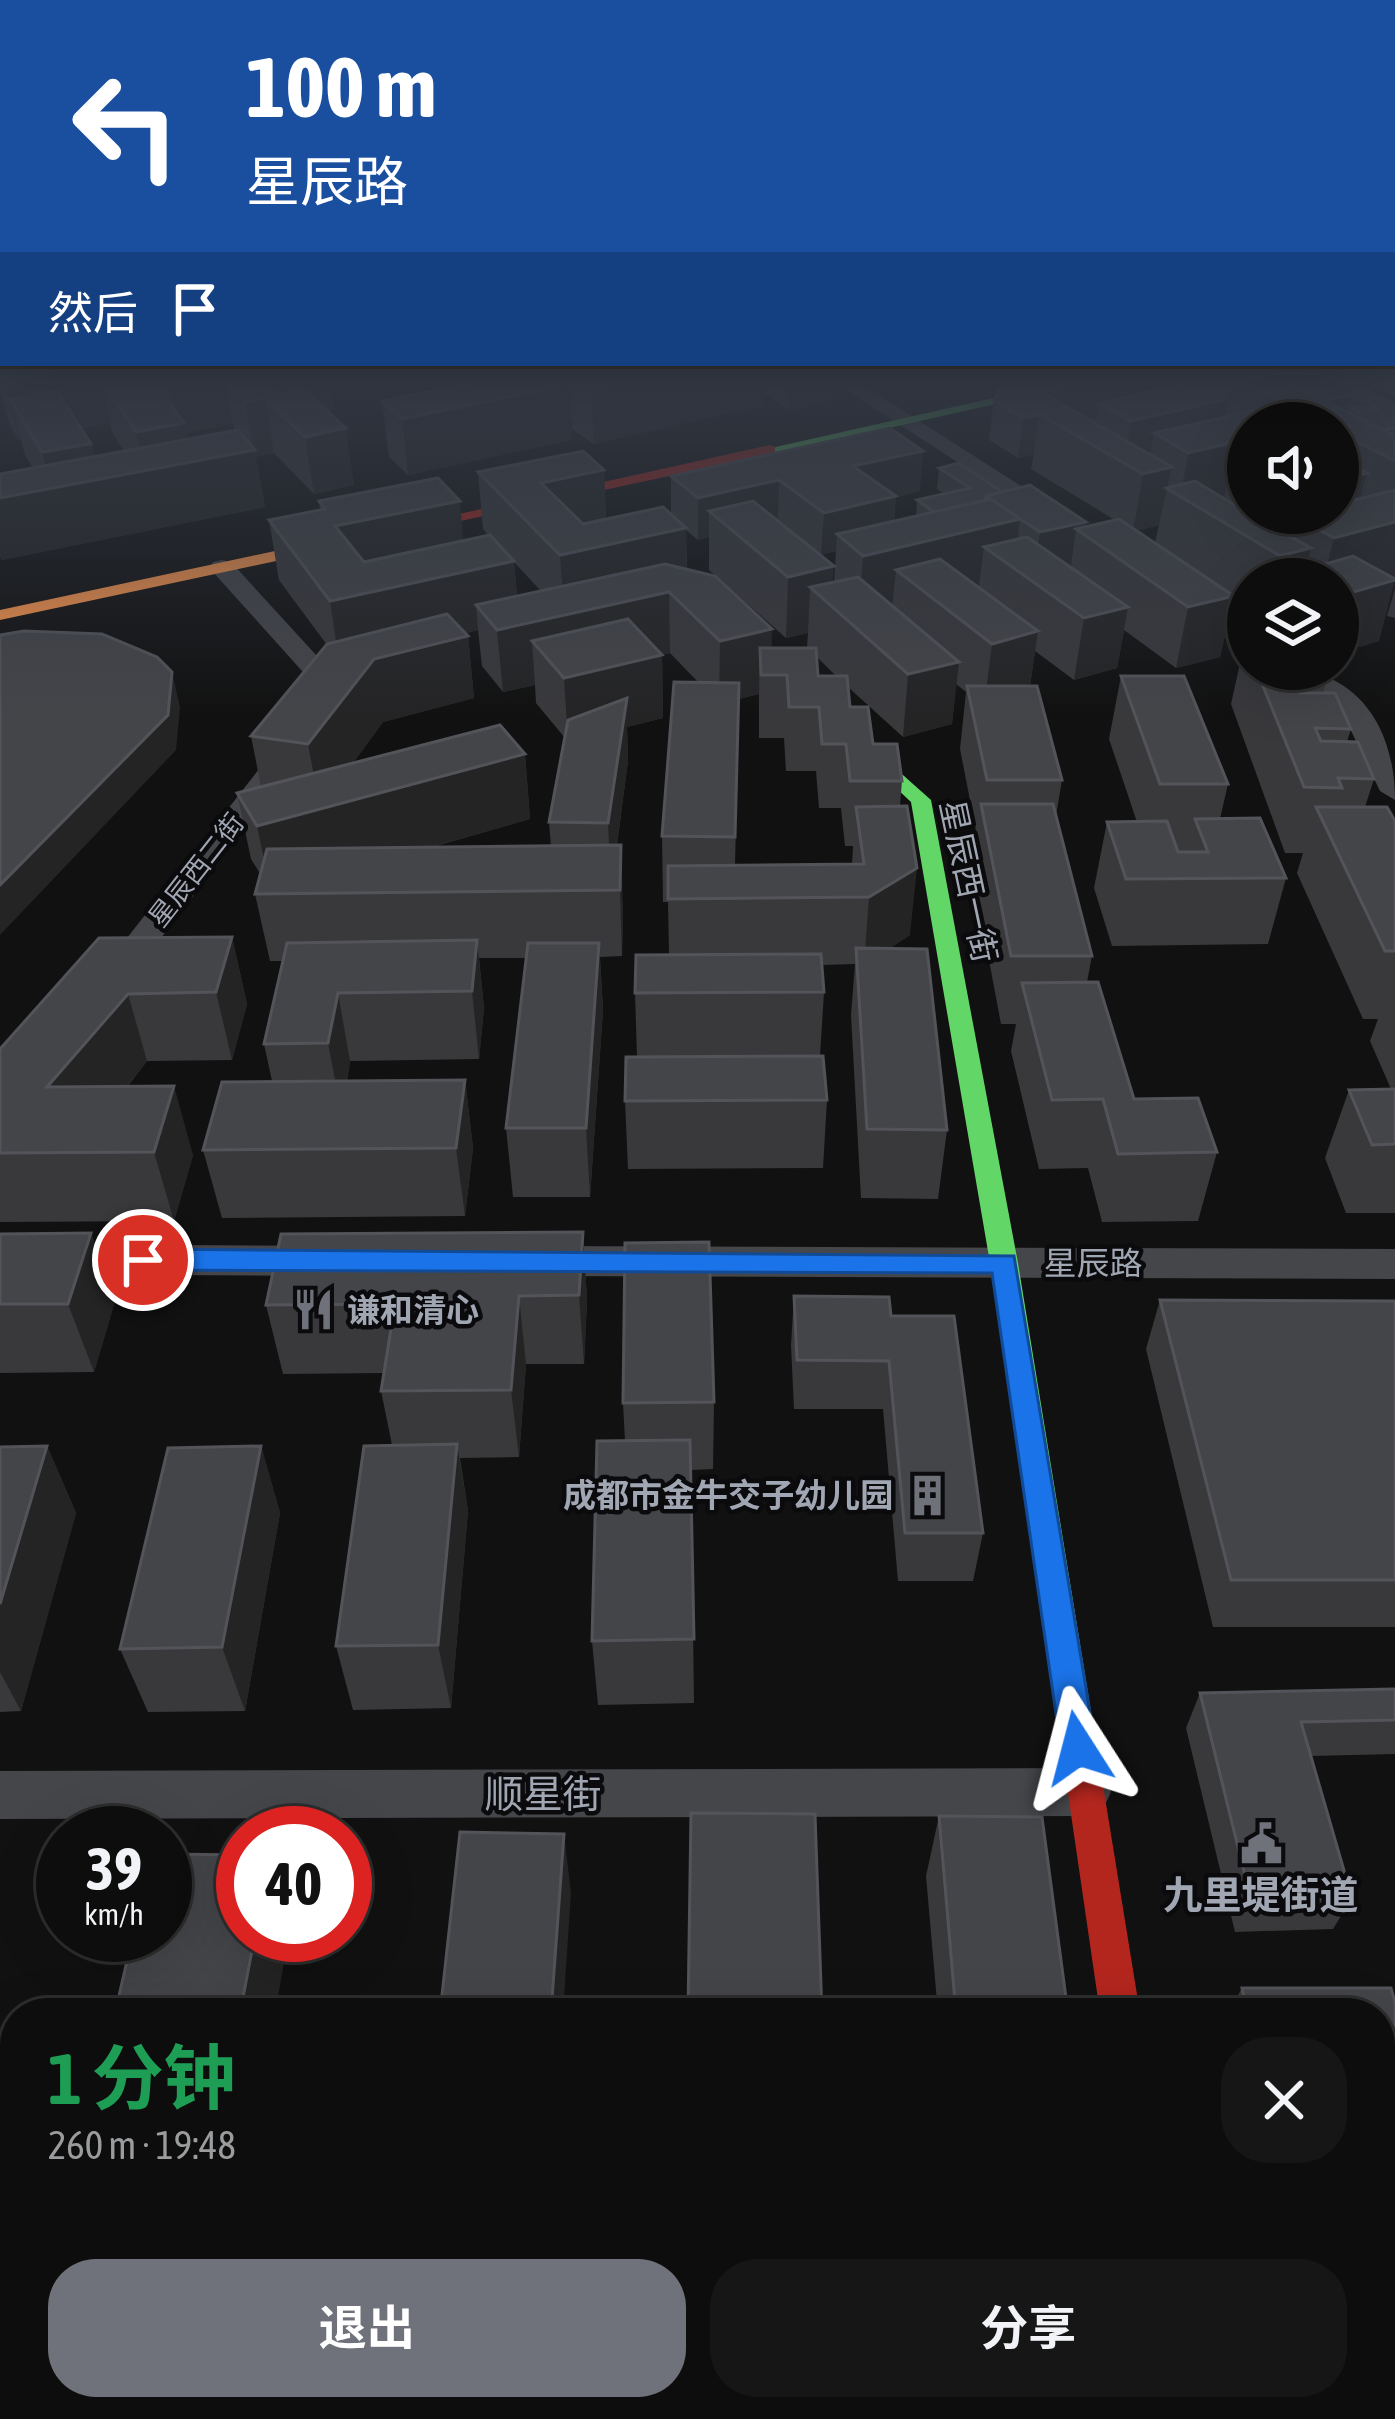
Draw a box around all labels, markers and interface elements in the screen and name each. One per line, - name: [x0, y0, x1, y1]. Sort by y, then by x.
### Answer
- text: 100 m: [246, 39, 436, 135]
- icon: left: [48, 48, 204, 204]
- text: 星辰路: [246, 151, 408, 212]
- icon: arrive: [162, 276, 228, 342]
- text: 然后: [48, 287, 138, 339]
- map controls: [1227, 402, 1359, 690]
- button: sound: [1227, 402, 1359, 534]
- button: layers: [1227, 558, 1359, 690]
- street label: 星辰西一街: [933, 796, 1005, 966]
- street label: 星辰西二街: [142, 807, 250, 933]
- pin: [92, 1209, 194, 1311]
- icon: arrive: [110, 1227, 176, 1293]
- street label: 星辰路: [1044, 1244, 1143, 1282]
- restaurant icon: 谦和清心: [290, 1287, 336, 1333]
- place label: 谦和清心: [347, 1291, 479, 1329]
- building icon: 成都市金牛交子幼儿园: [904, 1472, 950, 1518]
- place label: 成都市金牛交子幼儿园: [563, 1476, 893, 1514]
- position arrow: [1015, 1685, 1141, 1811]
- street label: 顺星街: [484, 1772, 602, 1816]
- speed limit sign: 40: [216, 1806, 372, 1962]
- public building icon: 九里堤街道: [1238, 1820, 1284, 1866]
- text: 39: [86, 1834, 142, 1903]
- place label: 九里堤街道: [1163, 1873, 1359, 1917]
- text: km/h: [84, 1897, 144, 1931]
- text: 1 分钟: [48, 2037, 236, 2119]
- button: close: [1221, 2037, 1347, 2163]
- text: 260 m · 19:48: [48, 2123, 236, 2167]
- button: 退出: [48, 2259, 686, 2397]
- button: 分享: [710, 2259, 1347, 2397]

